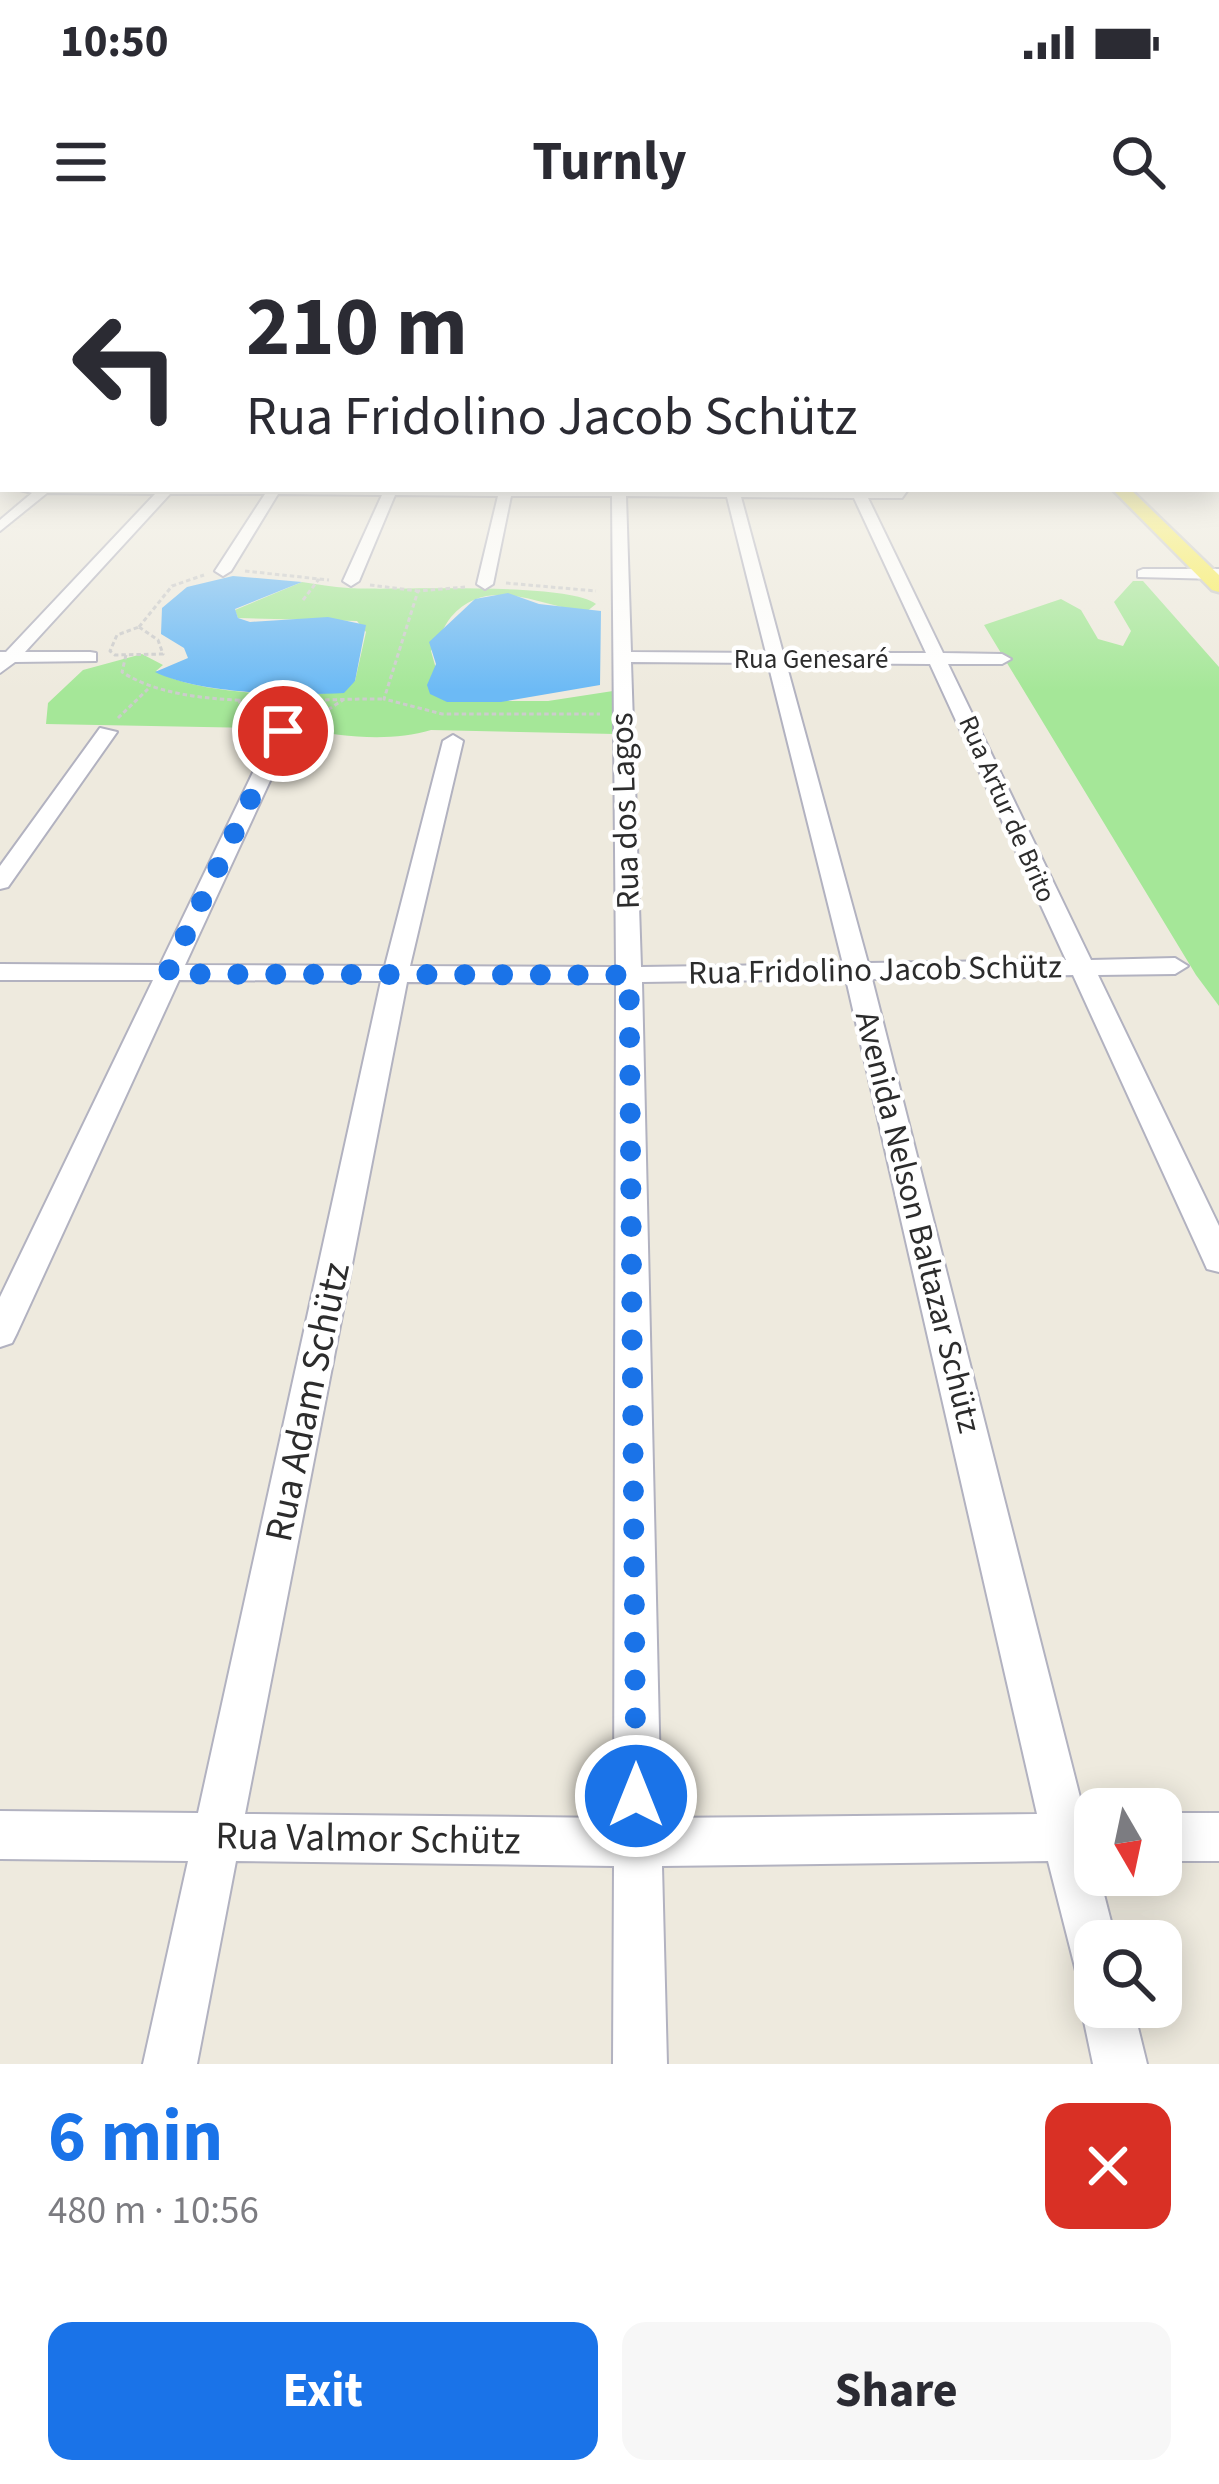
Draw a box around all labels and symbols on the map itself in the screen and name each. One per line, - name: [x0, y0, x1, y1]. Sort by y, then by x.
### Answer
- street label: Rua Genesaré: [734, 640, 888, 679]
- pin: [232, 680, 334, 782]
- street label: Rua Artur de Brito: [948, 709, 1066, 909]
- street label: Rua dos Lagos: [598, 712, 652, 910]
- street label: Rua Fridolino Jacob Schütz: [688, 943, 1062, 997]
- street label: Avenida Nelson Baltazar Schütz: [843, 1006, 993, 1438]
- street label: Rua Adam Schütz: [251, 1257, 365, 1547]
- position arrow: [573, 1733, 699, 1859]
- north arrow: [1074, 1788, 1182, 1896]
- street label: Rua Valmor Schütz: [215, 1808, 521, 1870]

